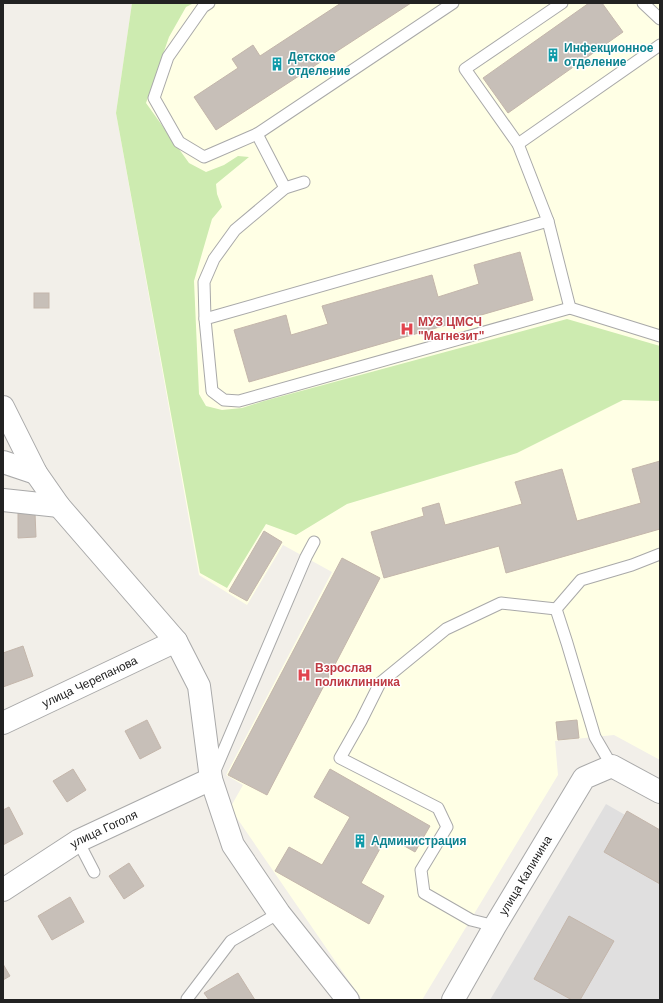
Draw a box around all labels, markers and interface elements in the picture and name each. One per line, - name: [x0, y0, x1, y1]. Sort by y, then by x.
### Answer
- place label: Инфекционное отделение: [564, 41, 654, 69]
- building icon: Инфекционное отделение: [545, 47, 561, 63]
- place label: Детское отделение: [288, 50, 351, 78]
- building icon: Детское отделение: [269, 56, 285, 72]
- place label: МУЗ ЦМСЧ "Магнезит": [418, 315, 484, 343]
- hospital icon: МУЗ ЦМСЧ "Магнезит": [399, 321, 415, 337]
- street label: улица Черепанова: [40, 653, 140, 710]
- place label: Взрослая поликлинника: [315, 661, 400, 689]
- hospital icon: Взрослая поликлинника: [296, 667, 312, 683]
- street label: улица Гоголя: [67, 807, 140, 851]
- building icon: Администрация: [352, 833, 368, 849]
- street label: улица Калинина: [496, 833, 555, 918]
- place label: Администрация: [371, 834, 466, 848]

